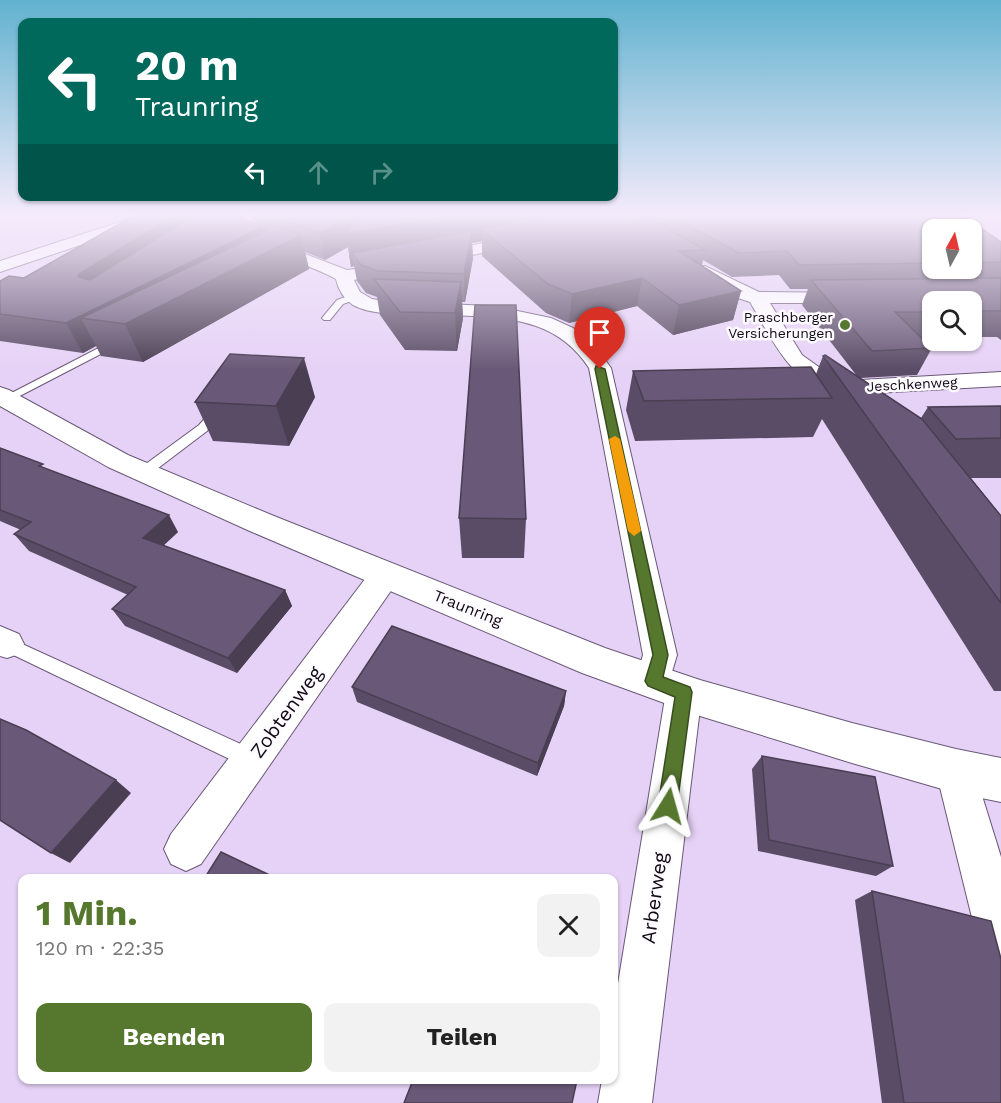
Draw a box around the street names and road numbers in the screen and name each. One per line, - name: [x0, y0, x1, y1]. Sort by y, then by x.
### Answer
- street label: Jeschkenweg: [866, 374, 958, 394]
- street label: Traunring: [431, 586, 506, 631]
- street label: Zobtenweg: [245, 661, 327, 762]
- street label: Arberweg: [636, 850, 672, 945]

